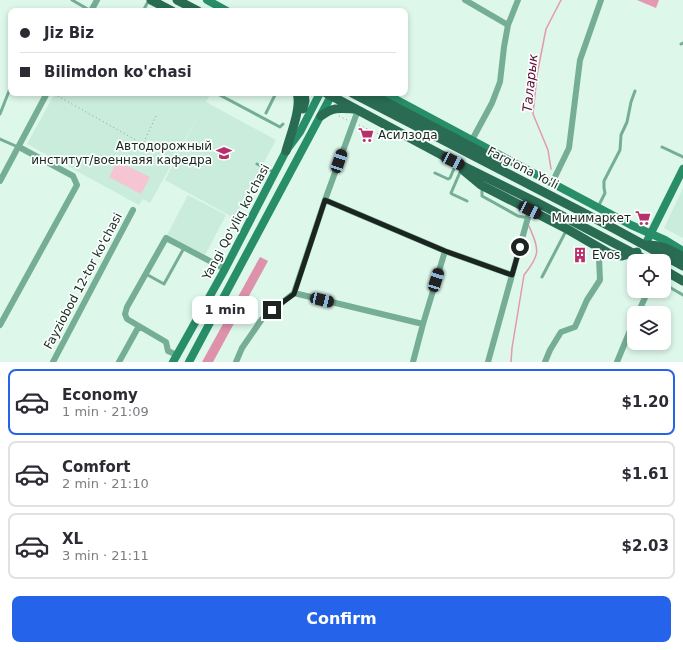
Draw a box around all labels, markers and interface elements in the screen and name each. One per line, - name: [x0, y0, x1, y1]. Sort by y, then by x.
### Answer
- text: Jiz Biz: [44, 24, 94, 42]
- water label: Таларык: [519, 53, 541, 113]
- text: Bilimdon ko'chasi: [44, 63, 192, 81]
- supermarket icon: Асилзода: [357, 126, 375, 144]
- place label: Асилзода: [378, 128, 438, 142]
- place label: Автодорожный институт/военнаяя кафедра: [31, 139, 212, 167]
- school or university icon: Автодорожный институт/военнаяя кафедра: [215, 144, 233, 162]
- street label: Farg'ona Yo'li: [485, 144, 561, 192]
- car: [329, 148, 349, 174]
- car: [440, 150, 466, 172]
- street label: Yangi Qo'yliq ko'chasi: [199, 162, 272, 283]
- car: [517, 199, 543, 221]
- supermarket icon: Минимаркет: [634, 209, 652, 227]
- street label: Fayziobod 12-tor ko'chasi: [41, 210, 125, 352]
- place label: Минимаркет: [552, 211, 631, 225]
- route start: [511, 238, 529, 256]
- building icon: Evos: [571, 246, 589, 264]
- place label: Evos: [592, 248, 620, 262]
- map controls: [627, 254, 671, 350]
- button: locate: [627, 254, 671, 298]
- car: [427, 267, 445, 293]
- car: [309, 291, 335, 309]
- callout: 1 min: [192, 296, 258, 324]
- route end: [263, 301, 281, 319]
- text: 1 min: [205, 302, 245, 317]
- button: layers: [627, 306, 671, 350]
- icon: car: [14, 384, 50, 420]
- text: Economy: [62, 386, 138, 404]
- text: $1.20: [622, 393, 669, 411]
- text: 1 min · 21:09: [62, 404, 149, 419]
- icon: car: [14, 456, 50, 492]
- text: Comfort: [62, 458, 130, 476]
- text: $1.61: [622, 465, 669, 483]
- text: 2 min · 21:10: [62, 476, 149, 491]
- icon: car: [14, 528, 50, 564]
- text: XL: [62, 530, 83, 548]
- text: $2.03: [622, 537, 669, 555]
- text: 3 min · 21:11: [62, 548, 149, 563]
- button: Confirm: [12, 596, 671, 642]

